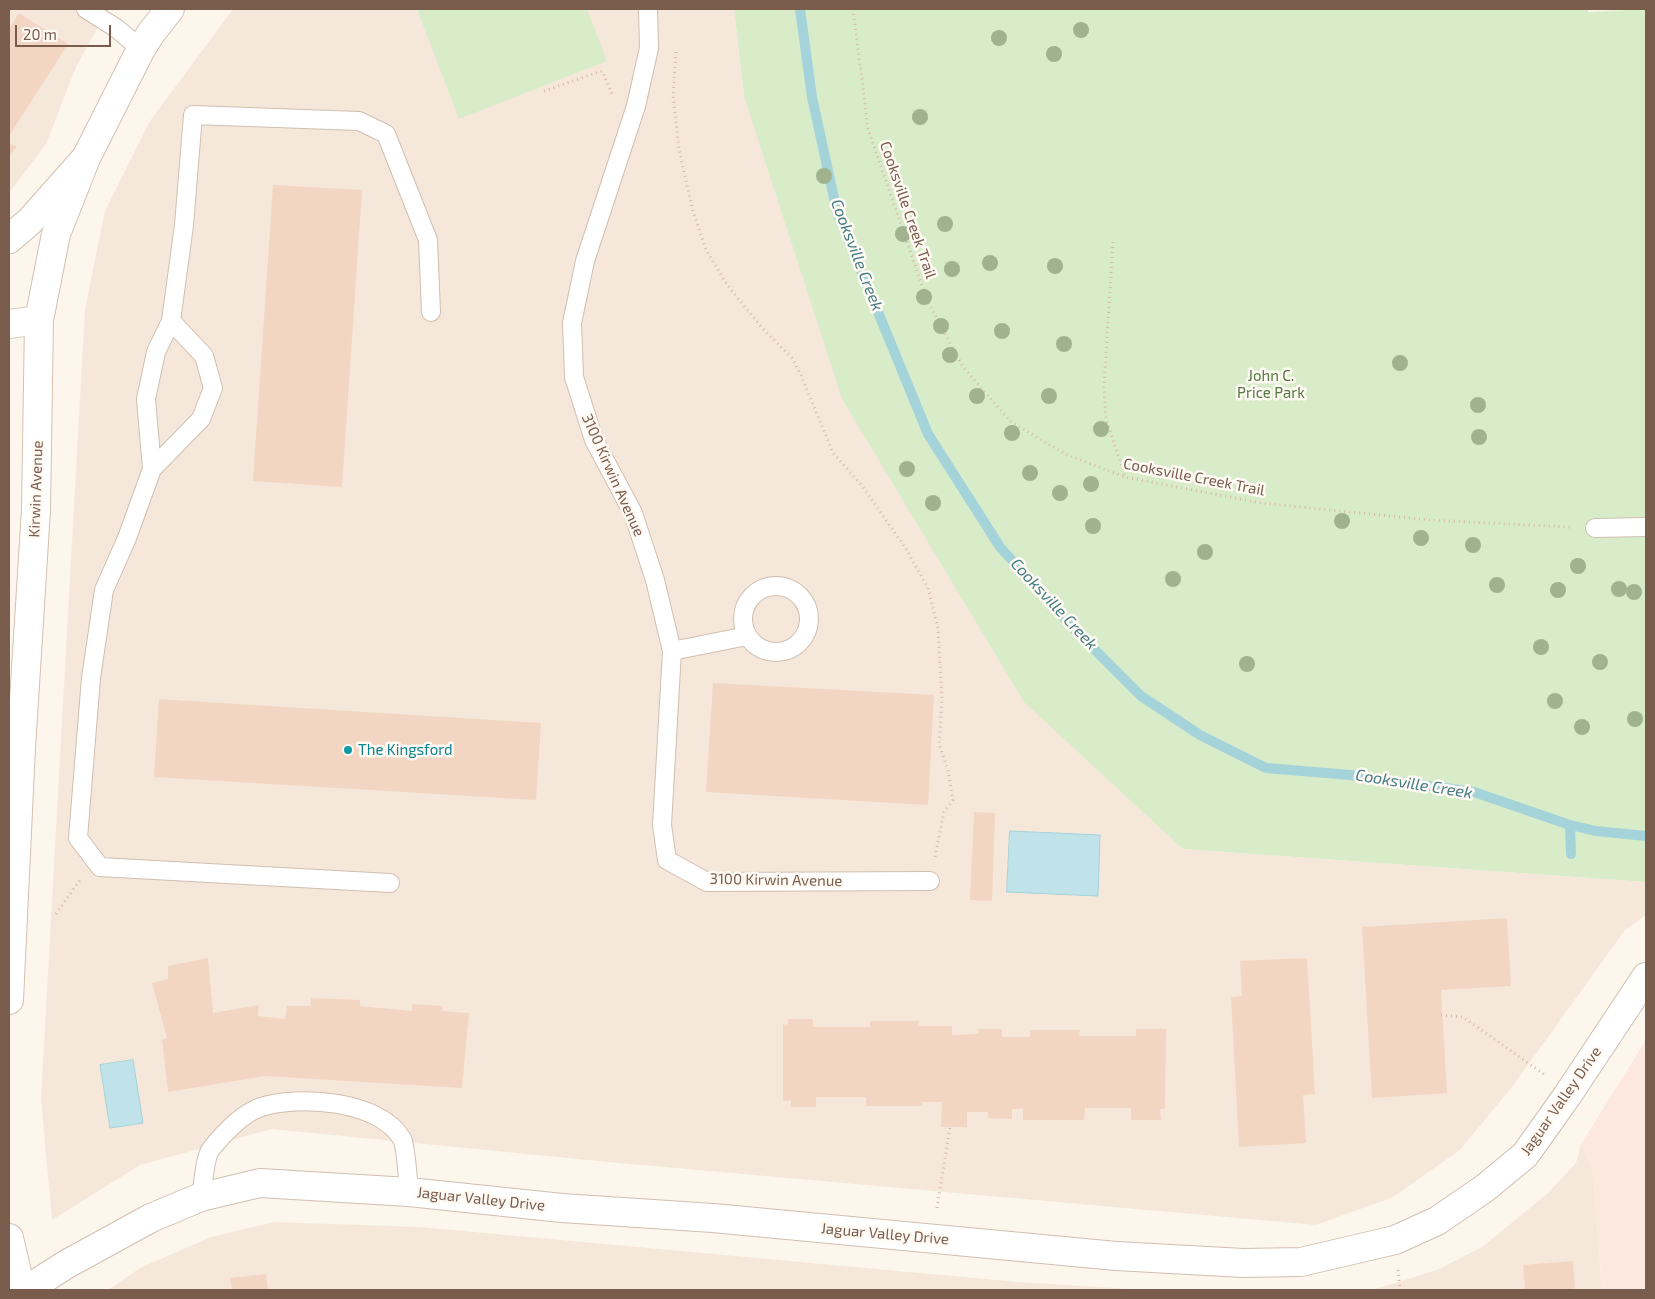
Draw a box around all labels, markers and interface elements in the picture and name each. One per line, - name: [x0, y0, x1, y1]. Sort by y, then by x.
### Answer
- scale bar: [18, 15, 114, 47]
- text: 20 m: [23, 25, 57, 43]
- street label: Cooksville Creek Trail: [876, 139, 940, 281]
- water label: Cooksville Creek: [827, 196, 887, 314]
- park label: John C. Price Park: [1237, 367, 1305, 402]
- street label: 3100 Kirwin Avenue: [578, 411, 648, 539]
- street label: Kirwin Avenue: [25, 440, 47, 538]
- street label: Cooksville Creek Trail: [1122, 454, 1266, 500]
- water label: Cooksville Creek: [1007, 554, 1101, 654]
- place label: The Kingsford: [358, 741, 453, 759]
- marker: The Kingsford: [342, 744, 354, 756]
- water label: Cooksville Creek: [1354, 765, 1474, 803]
- street label: 3100 Kirwin Avenue: [709, 870, 843, 890]
- street label: Jaguar Valley Drive: [1517, 1043, 1605, 1159]
- street label: Jaguar Valley Drive: [416, 1183, 546, 1215]
- street label: Jaguar Valley Drive: [820, 1219, 950, 1249]

